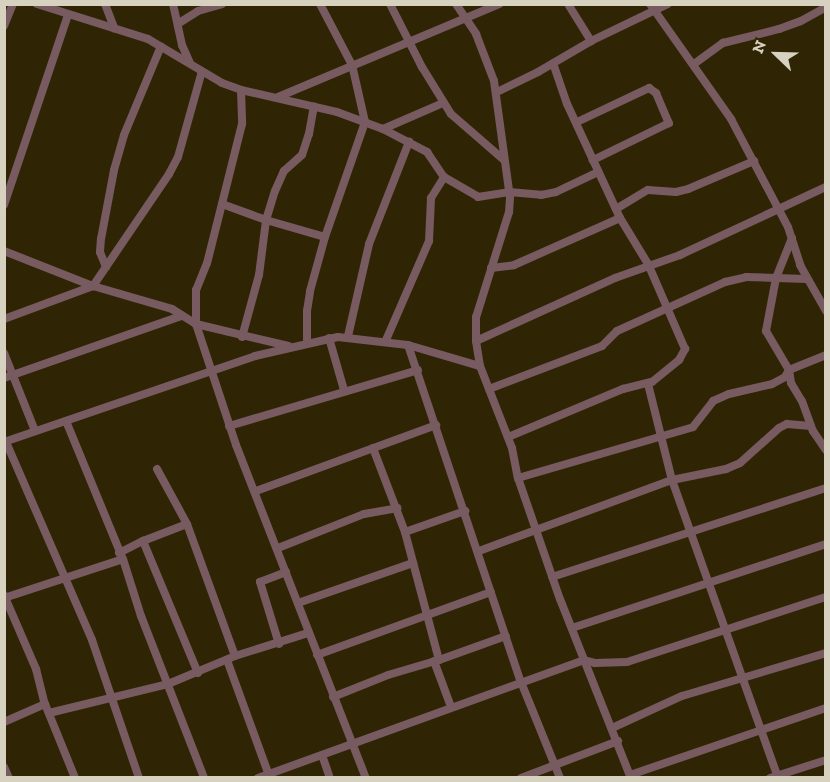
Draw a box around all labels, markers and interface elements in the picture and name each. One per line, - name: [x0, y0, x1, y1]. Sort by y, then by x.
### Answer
- north arrow: [746, 24, 806, 84]
- text: N: [748, 37, 770, 56]

